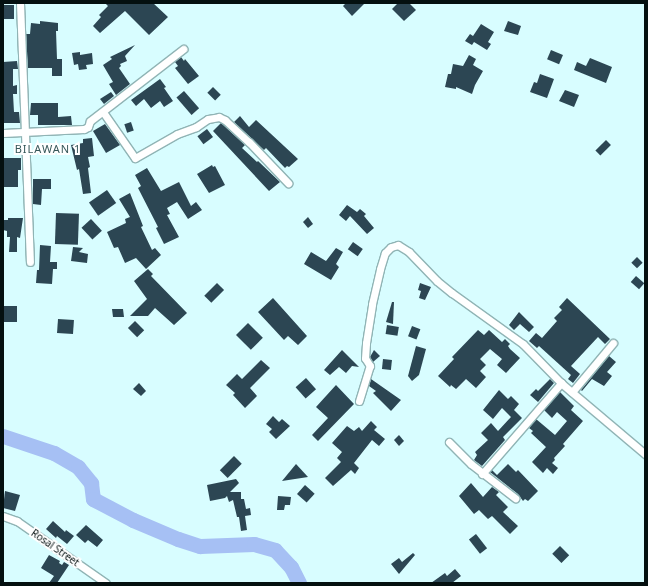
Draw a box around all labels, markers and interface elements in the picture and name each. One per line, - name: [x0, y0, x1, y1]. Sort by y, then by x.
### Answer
- district label: BILAWAN 1: [15, 142, 81, 156]
- street label: Rosal Street: [29, 527, 81, 569]

